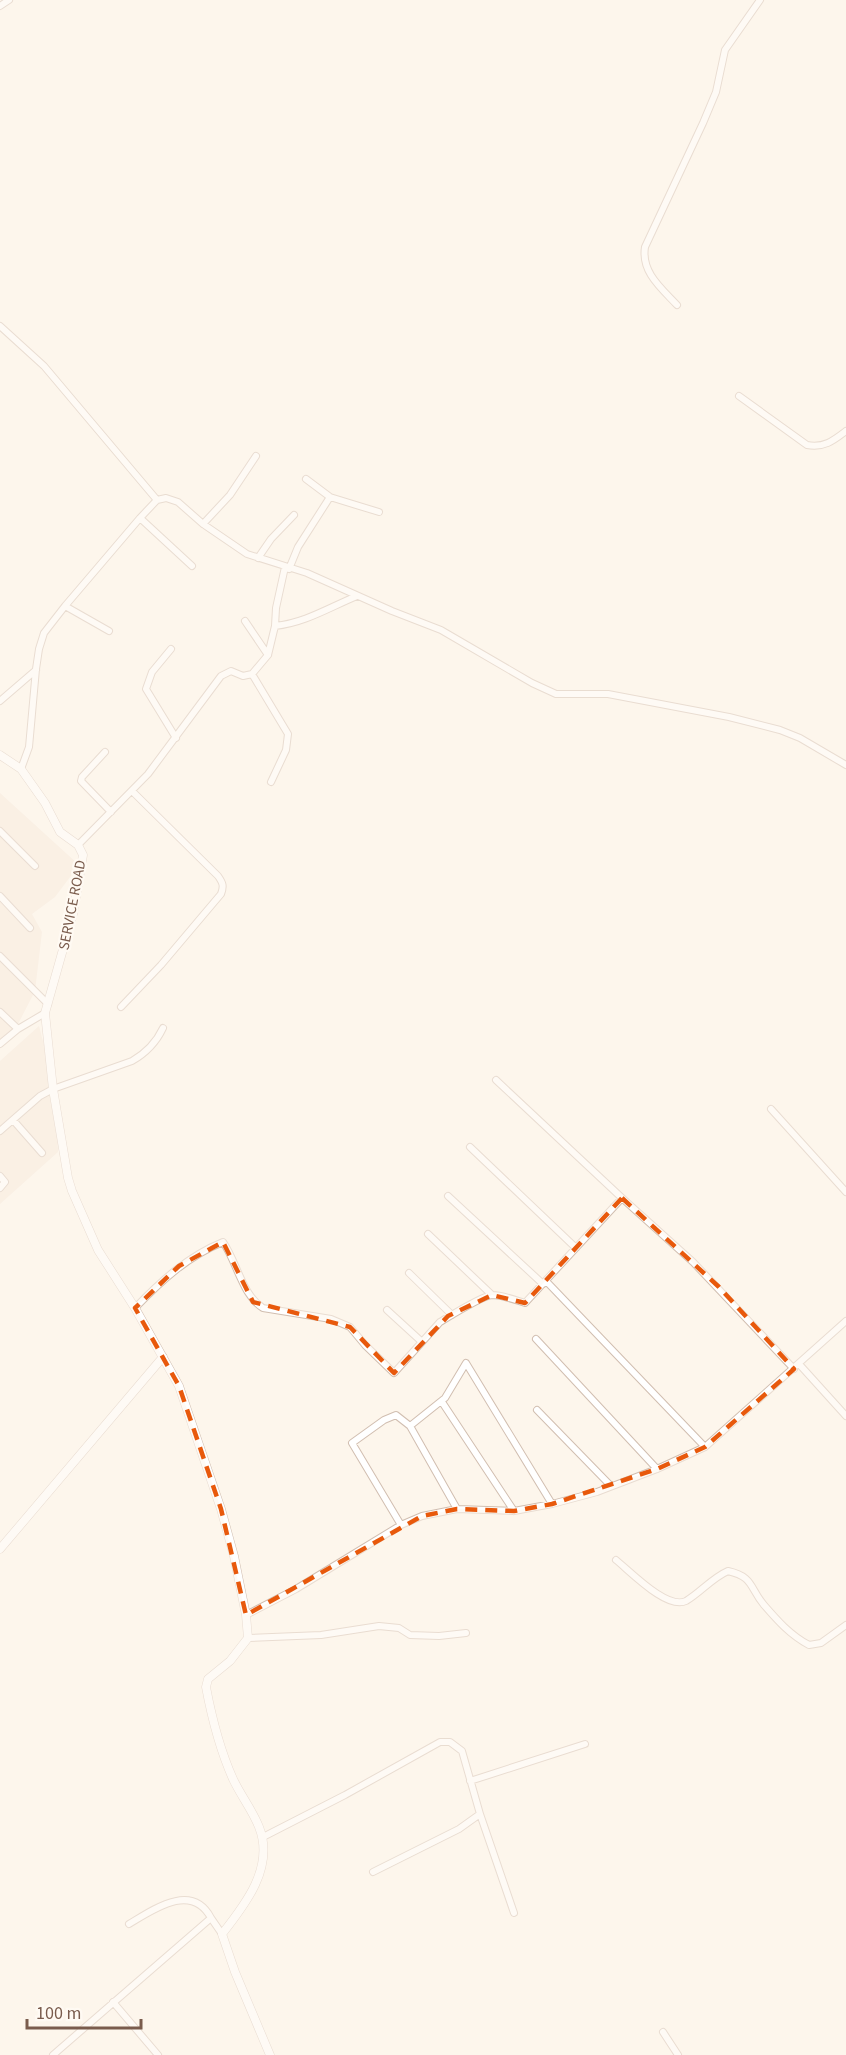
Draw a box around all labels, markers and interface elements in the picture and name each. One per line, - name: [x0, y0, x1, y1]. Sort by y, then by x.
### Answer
- street label: SERVICE ROAD: [53, 858, 92, 952]
- scale bar: [27, 1992, 141, 2030]
- text: 100 m: [36, 2001, 81, 2026]

